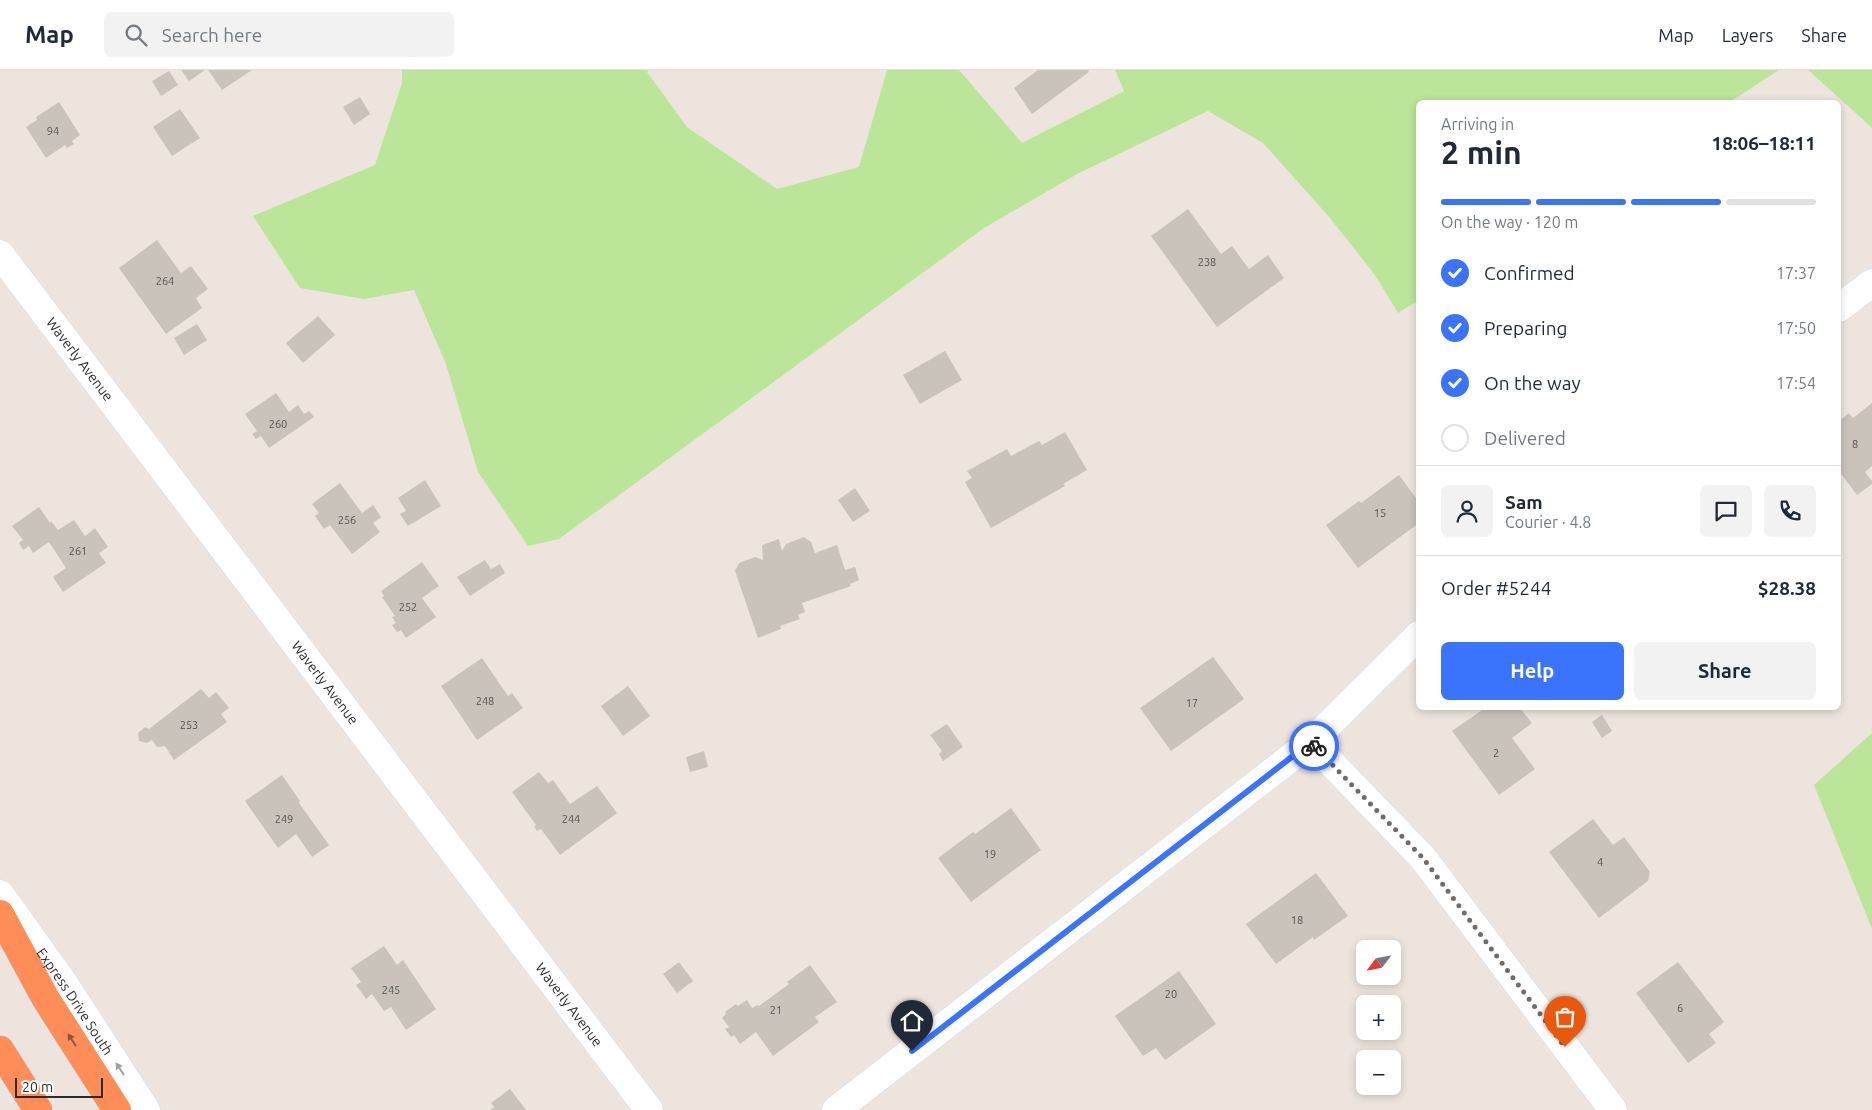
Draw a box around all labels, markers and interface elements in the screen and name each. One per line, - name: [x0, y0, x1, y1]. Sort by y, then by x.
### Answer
- search box: [104, 12, 454, 57]
- text: Map: [25, 21, 74, 48]
- icon: search: [122, 21, 150, 49]
- text: Search here: [162, 24, 262, 46]
- text: Map: [1658, 25, 1694, 45]
- text: Layers: [1722, 25, 1773, 45]
- text: Share: [1801, 25, 1847, 45]
- text: Arriving in: [1441, 115, 1514, 133]
- house number: 94: [47, 125, 59, 137]
- text: 18:06–18:11: [1711, 132, 1816, 154]
- text: 2 min: [1441, 134, 1522, 170]
- text: On the way · 120 m: [1441, 213, 1578, 231]
- house number: 238: [1198, 256, 1216, 268]
- icon: check: [1441, 259, 1469, 287]
- text: Confirmed: [1484, 262, 1575, 284]
- text: 17:37: [1776, 264, 1816, 282]
- house number: 264: [156, 275, 174, 287]
- street label: Waverly Avenue: [43, 314, 116, 404]
- icon: check: [1441, 314, 1469, 342]
- text: Preparing: [1484, 317, 1568, 339]
- text: 17:50: [1776, 319, 1816, 337]
- icon: check: [1441, 369, 1469, 397]
- text: On the way: [1484, 372, 1581, 394]
- text: 17:54: [1776, 374, 1816, 392]
- house number: 260: [269, 418, 287, 430]
- text: Delivered: [1484, 427, 1566, 449]
- house number: 8: [1852, 438, 1858, 450]
- button: person: [1441, 485, 1493, 537]
- button: chat: [1700, 485, 1752, 537]
- button: phone: [1764, 485, 1816, 537]
- text: Sam: [1505, 491, 1543, 513]
- house number: 15: [1374, 507, 1386, 519]
- text: Courier · 4.8: [1505, 513, 1591, 531]
- house number: 256: [338, 514, 356, 526]
- house number: 261: [69, 545, 87, 557]
- text: Order #5244: [1441, 577, 1551, 599]
- text: $28.38: [1758, 577, 1816, 599]
- house number: 252: [399, 601, 417, 613]
- street label: Waverly Avenue: [288, 638, 362, 728]
- button: Help: [1441, 642, 1624, 700]
- button: Share: [1634, 642, 1816, 700]
- house number: 248: [476, 695, 494, 707]
- house number: 17: [1186, 697, 1198, 709]
- house number: 253: [180, 719, 198, 731]
- courier: [1289, 721, 1339, 771]
- icon: bike: [1300, 732, 1328, 760]
- house number: 2: [1493, 747, 1499, 759]
- house number: 249: [275, 813, 293, 825]
- house number: 244: [562, 813, 580, 825]
- house number: 19: [984, 848, 996, 860]
- house number: 4: [1597, 856, 1603, 868]
- house number: 18: [1291, 914, 1303, 926]
- north arrow: [1356, 940, 1401, 985]
- map controls: [1356, 940, 1401, 1095]
- street label: Express Drive South: [33, 945, 116, 1058]
- street label: Waverly Avenue: [532, 960, 606, 1050]
- house number: 245: [382, 984, 400, 996]
- house number: 20: [1165, 988, 1177, 1000]
- button: +: [1356, 995, 1401, 1040]
- pin: [1544, 996, 1586, 1047]
- pin: [891, 1000, 933, 1051]
- house number: 6: [1677, 1002, 1683, 1014]
- icon: bag: [1551, 1003, 1579, 1031]
- house number: 21: [770, 1004, 782, 1016]
- icon: home: [898, 1007, 926, 1035]
- one-way arrow: [67, 1033, 77, 1046]
- button: −: [1356, 1050, 1401, 1095]
- one-way arrow: [115, 1062, 125, 1076]
- scale bar: [15, 1075, 102, 1098]
- text: 20 m: [22, 1079, 53, 1095]

